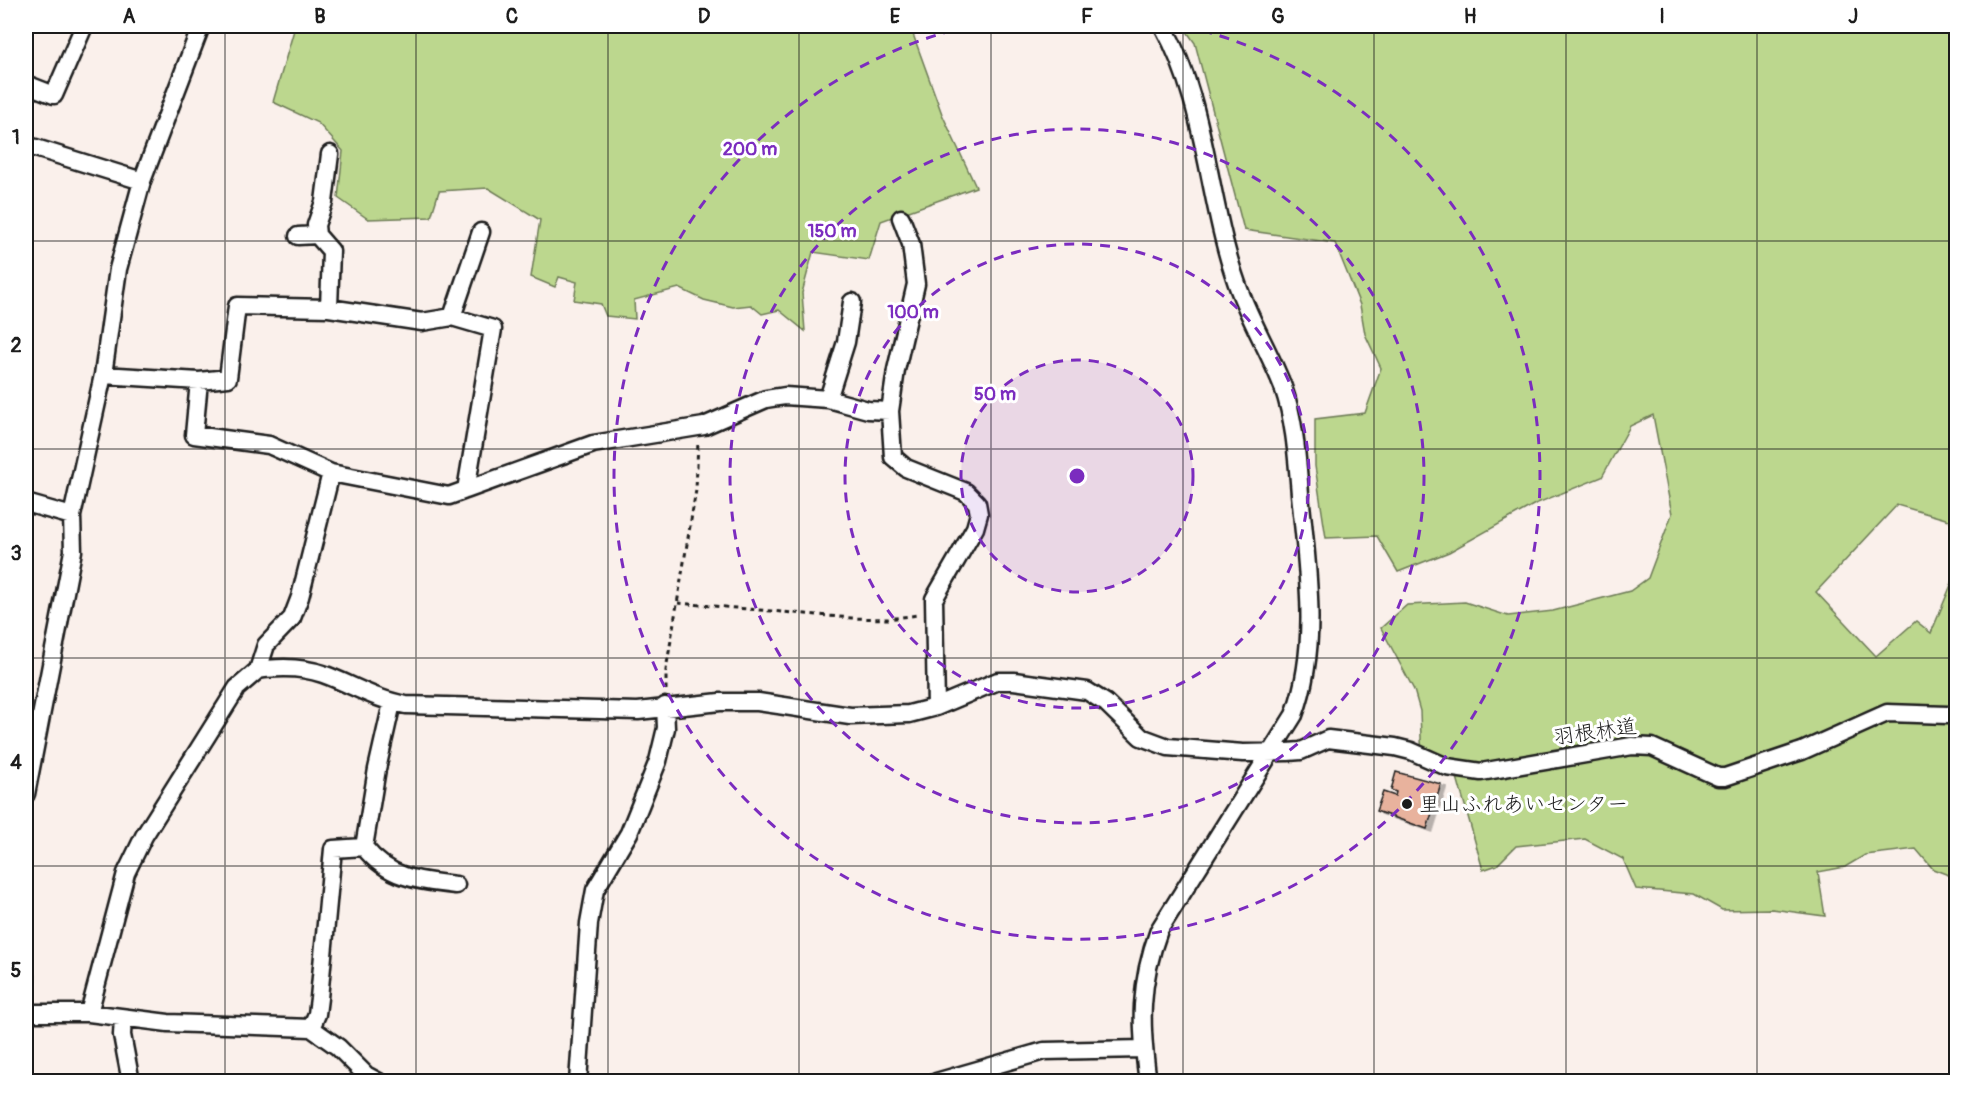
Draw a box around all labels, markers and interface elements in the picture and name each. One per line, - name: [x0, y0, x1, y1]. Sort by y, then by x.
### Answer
- text: A: [123, 4, 136, 29]
- text: B: [314, 4, 326, 29]
- text: C: [506, 4, 518, 29]
- text: D: [698, 4, 711, 29]
- text: E: [890, 4, 901, 29]
- text: F: [1081, 4, 1093, 29]
- text: G: [1271, 4, 1285, 29]
- text: H: [1464, 4, 1477, 29]
- text: I: [1659, 4, 1665, 29]
- text: J: [1848, 4, 1858, 29]
- text: 1: [12, 125, 20, 150]
- text: 200 m: [723, 138, 777, 161]
- text: 150 m: [808, 220, 857, 243]
- text: 100 m: [887, 301, 939, 324]
- text: 2: [10, 333, 22, 358]
- text: 50 m: [974, 383, 1016, 406]
- centre of rings: [1067, 466, 1087, 486]
- text: 3: [10, 541, 22, 566]
- street label: 羽根林道: [1552, 713, 1638, 751]
- text: 4: [10, 750, 22, 775]
- place label: 里山ふれあいセンター: [1419, 791, 1628, 818]
- marker: 里山ふれあいセンター: [1400, 797, 1414, 811]
- text: 5: [11, 958, 22, 983]

